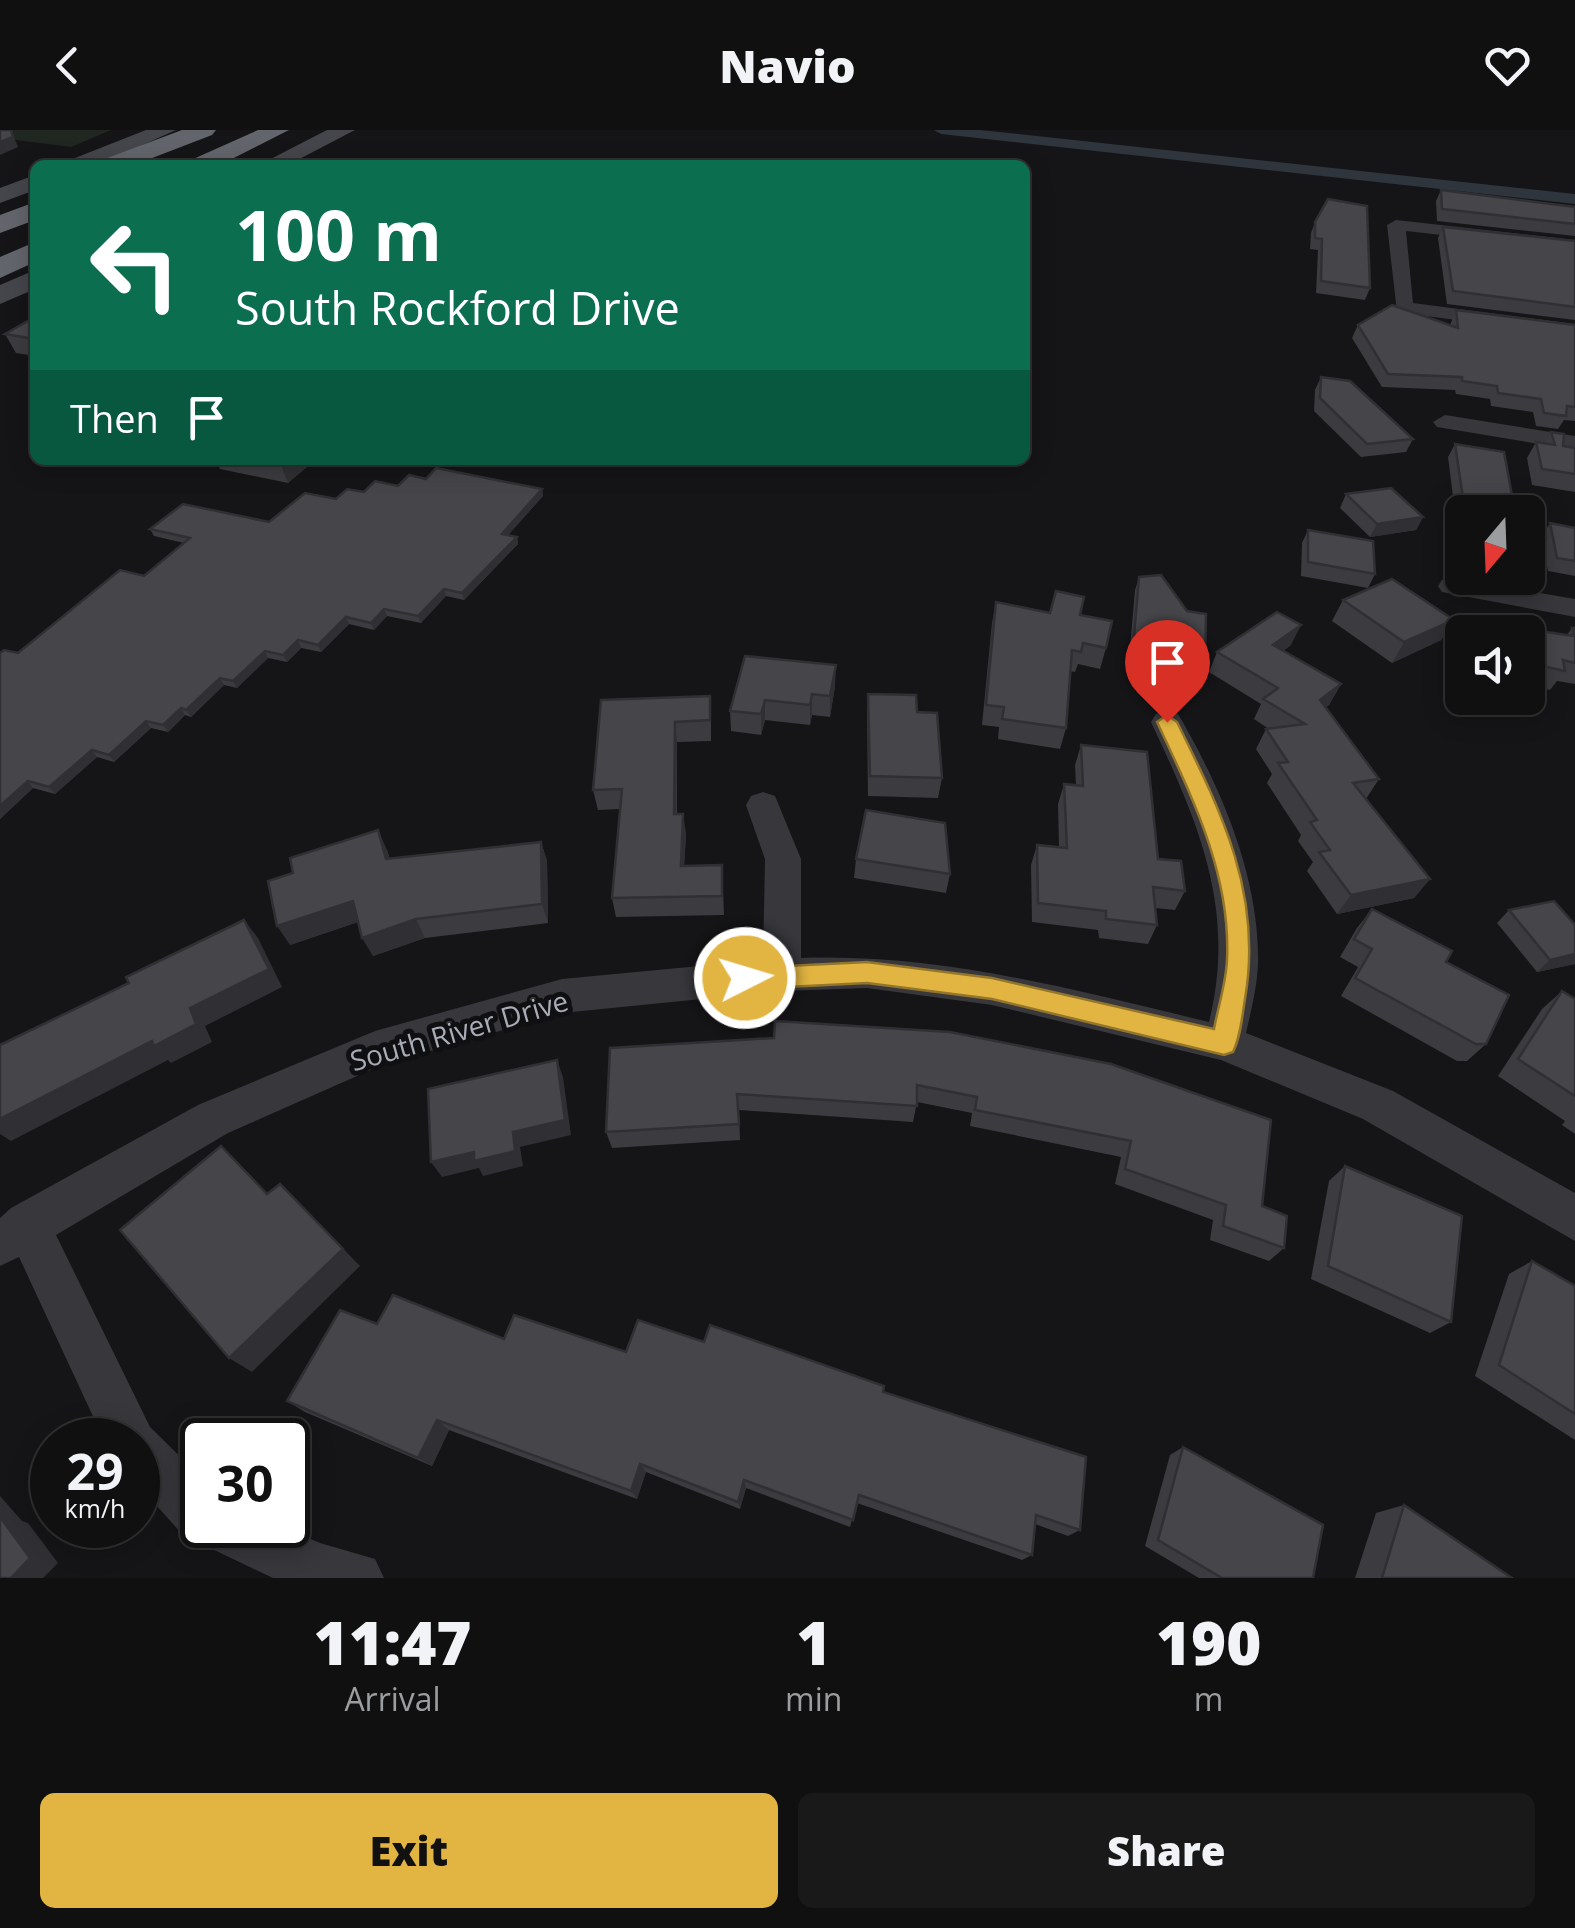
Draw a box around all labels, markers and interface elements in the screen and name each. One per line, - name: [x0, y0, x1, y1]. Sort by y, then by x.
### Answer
- text: Navio: [719, 35, 856, 96]
- icon: back: [40, 38, 95, 93]
- icon: heart: [1480, 38, 1535, 93]
- text: 100 m: [235, 186, 442, 282]
- icon: left: [70, 200, 200, 330]
- text: South Rockford Drive: [235, 277, 680, 338]
- icon: arrive: [179, 390, 234, 445]
- text: Then: [70, 392, 159, 444]
- north arrow: [1445, 495, 1545, 595]
- map controls: [1445, 495, 1545, 715]
- button: sound: [1445, 615, 1545, 715]
- pin: [1125, 620, 1210, 723]
- icon: arrive: [1140, 635, 1195, 690]
- position arrow: [693, 926, 797, 1030]
- street label: South River Drive: [346, 981, 572, 1079]
- speed limit sign: 30: [180, 1418, 310, 1548]
- text: 29: [66, 1437, 124, 1505]
- text: km/h: [65, 1491, 125, 1525]
- text: 11:47: [314, 1601, 472, 1683]
- text: 1: [796, 1601, 831, 1683]
- text: 190: [1156, 1601, 1261, 1683]
- text: Arrival: [344, 1677, 441, 1720]
- text: min: [785, 1677, 842, 1720]
- text: m: [1194, 1677, 1223, 1720]
- button: Exit: [40, 1793, 778, 1908]
- button: Share: [798, 1793, 1535, 1908]

